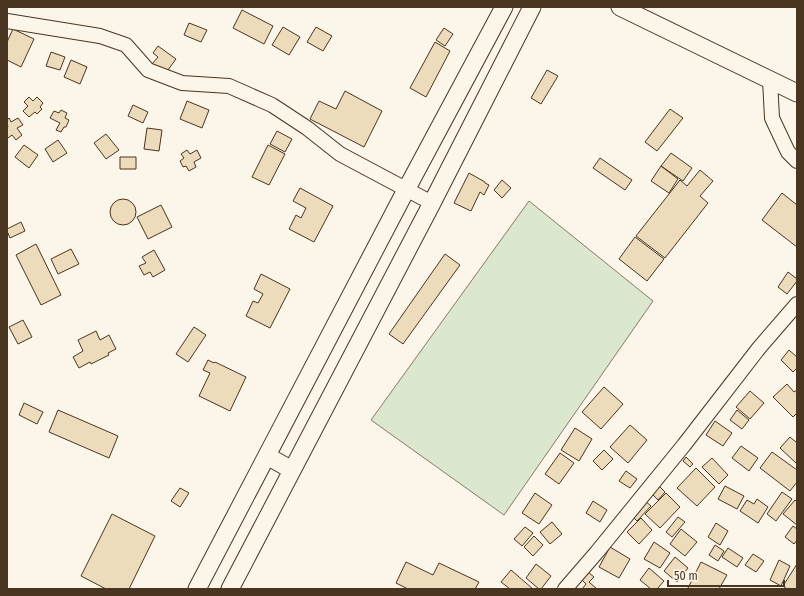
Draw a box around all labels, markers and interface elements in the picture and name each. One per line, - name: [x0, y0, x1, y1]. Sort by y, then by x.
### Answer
- scale bar: [668, 562, 784, 588]
- text: 50 m: [674, 569, 698, 583]

